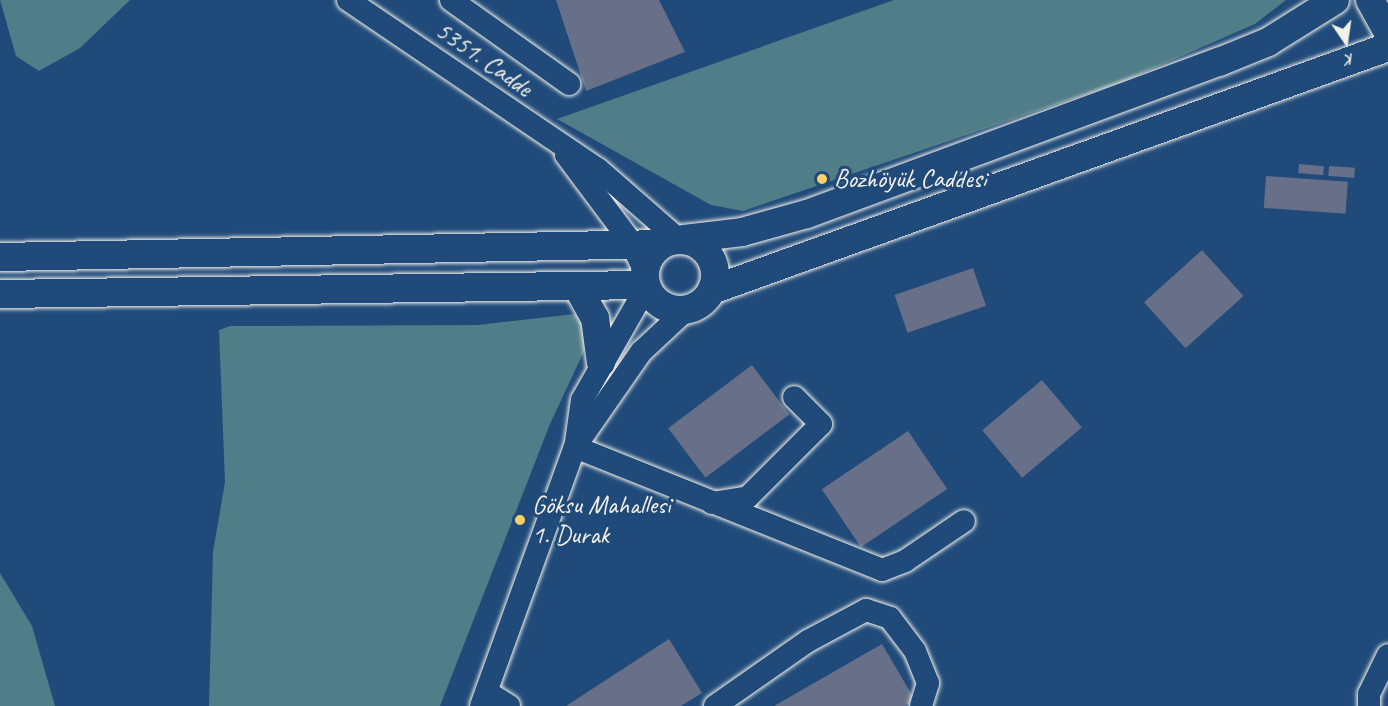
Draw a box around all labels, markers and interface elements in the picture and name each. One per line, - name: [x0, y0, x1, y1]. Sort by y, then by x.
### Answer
- north arrow: [1316, 12, 1376, 72]
- street label: 5351. Cadde: [430, 14, 538, 104]
- text: K: [1344, 49, 1356, 70]
- place label: Bozhöyük Caddesi: [834, 163, 986, 195]
- marker: Bozhöyük Caddesi: [815, 172, 829, 186]
- place label: Göksu Mahallesi 1. Durak: [532, 489, 672, 550]
- marker: Göksu Mahallesi 1. Durak: [513, 513, 527, 527]

